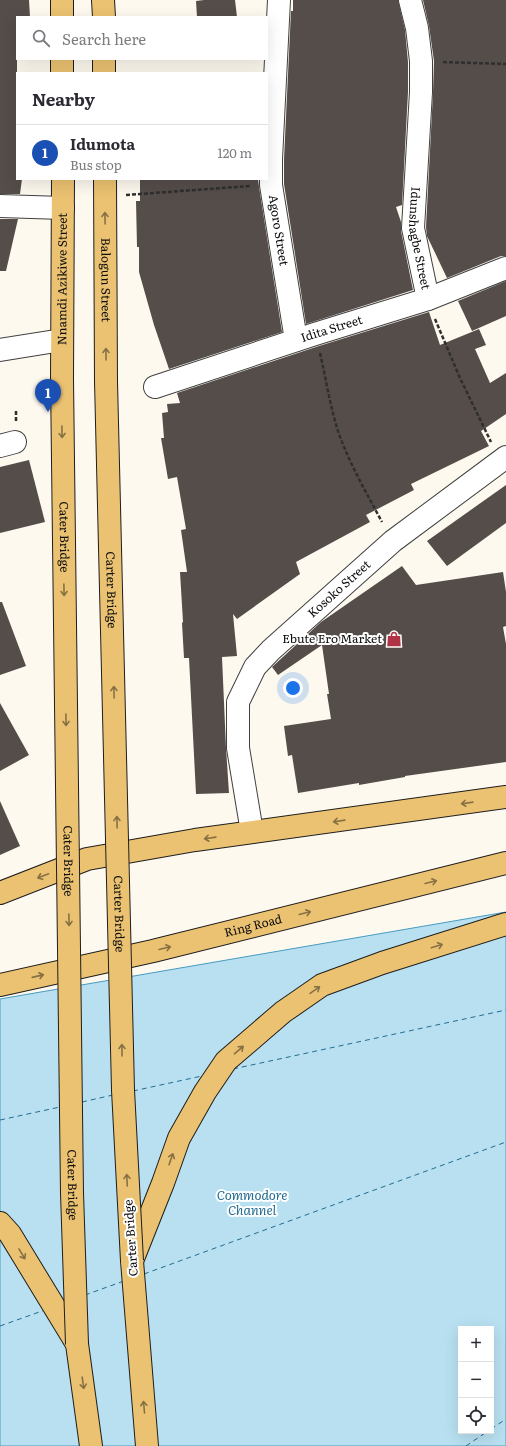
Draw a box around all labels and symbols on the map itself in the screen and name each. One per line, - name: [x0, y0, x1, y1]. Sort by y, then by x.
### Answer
- street label: Idunshagbe Street: [405, 186, 436, 291]
- street label: Agoro Street: [265, 193, 294, 267]
- one-way arrow: [101, 212, 109, 225]
- street label: Nnamdi Azikiwe Street: [52, 213, 71, 345]
- street label: Balogun Street: [97, 238, 116, 322]
- street label: Idita Street: [298, 310, 365, 346]
- one-way arrow: [102, 348, 110, 361]
- pin: 1: [35, 379, 61, 412]
- one-way arrow: [58, 425, 66, 438]
- street label: Cater Bridge: [56, 501, 74, 573]
- street label: Carter Bridge: [102, 551, 122, 629]
- street label: Kosoko Street: [303, 555, 374, 621]
- one-way arrow: [60, 583, 68, 596]
- place label: Ebute Ero Market: [282, 629, 382, 647]
- shop icon: Ebute Ero Market: [385, 630, 403, 648]
- your location: [283, 678, 303, 698]
- one-way arrow: [110, 686, 118, 699]
- one-way arrow: [62, 713, 70, 726]
- one-way arrow: [461, 799, 474, 807]
- one-way arrow: [113, 816, 121, 829]
- one-way arrow: [333, 817, 346, 824]
- street label: Cater Bridge: [59, 825, 78, 897]
- one-way arrow: [204, 834, 217, 842]
- one-way arrow: [37, 872, 49, 880]
- street label: Carter Bridge: [110, 875, 130, 953]
- one-way arrow: [424, 877, 437, 885]
- street label: Ring Road: [222, 909, 284, 941]
- one-way arrow: [298, 909, 311, 916]
- one-way arrow: [65, 913, 73, 926]
- one-way arrow: [430, 942, 443, 949]
- one-way arrow: [158, 943, 171, 951]
- one-way arrow: [31, 972, 44, 980]
- one-way arrow: [309, 986, 320, 994]
- one-way arrow: [119, 1044, 126, 1057]
- one-way arrow: [234, 1045, 244, 1054]
- street label: Cater Bridge: [63, 1149, 83, 1221]
- one-way arrow: [168, 1153, 176, 1165]
- one-way arrow: [124, 1174, 131, 1187]
- water label: Commodore Channel: [217, 1185, 287, 1219]
- street label: Carter Bridge: [118, 1199, 142, 1277]
- one-way arrow: [19, 1248, 27, 1260]
- one-way arrow: [79, 1376, 87, 1389]
- one-way arrow: [141, 1401, 148, 1414]

